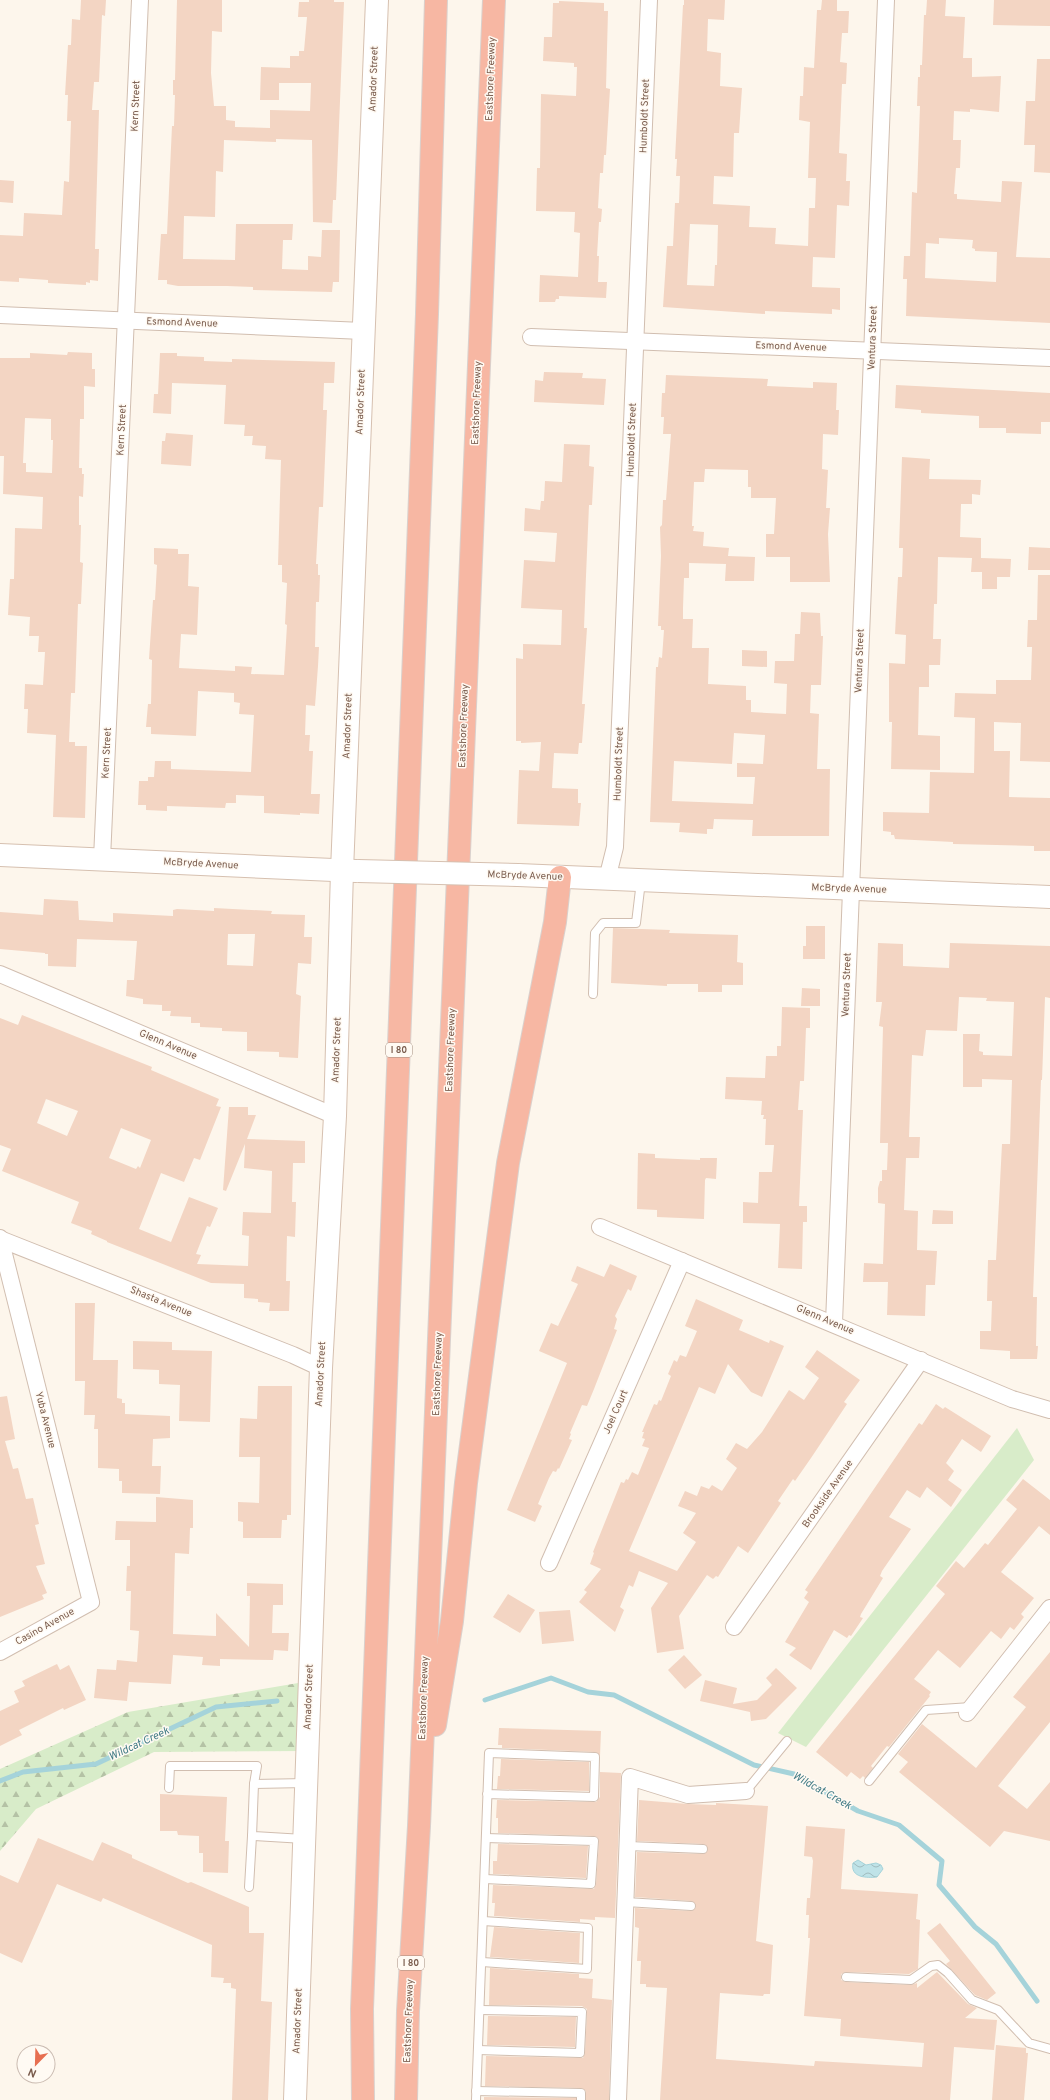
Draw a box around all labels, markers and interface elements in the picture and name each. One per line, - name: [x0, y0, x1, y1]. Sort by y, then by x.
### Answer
- street label: Eastshore Freeway: [483, 37, 499, 121]
- street label: Amador Street: [366, 46, 382, 112]
- street label: Humboldt Street: [637, 78, 653, 153]
- street label: Kern Street: [129, 80, 143, 132]
- street label: Ventura Street: [865, 305, 881, 371]
- street label: Esmond Avenue: [146, 315, 218, 331]
- street label: Esmond Avenue: [755, 339, 827, 355]
- street label: Eastshore Freeway: [469, 361, 485, 445]
- street label: Amador Street: [353, 369, 369, 435]
- street label: Humboldt Street: [624, 402, 640, 477]
- street label: Kern Street: [114, 404, 130, 456]
- street label: Ventura Street: [852, 628, 868, 694]
- street label: Eastshore Freeway: [456, 684, 472, 768]
- street label: Amador Street: [340, 693, 356, 759]
- street label: Humboldt Street: [611, 726, 627, 801]
- street label: Kern Street: [99, 727, 115, 779]
- street label: McBryde Avenue: [163, 856, 239, 872]
- street label: McBryde Avenue: [487, 868, 563, 884]
- street label: McBryde Avenue: [811, 881, 887, 897]
- street label: Ventura Street: [839, 952, 855, 1018]
- street label: Eastshore Freeway: [443, 1008, 459, 1092]
- street label: Amador Street: [329, 1017, 345, 1083]
- street label: Glenn Avenue: [137, 1027, 199, 1063]
- road number: I 80: [386, 1043, 412, 1057]
- street label: Shasta Avenue: [128, 1284, 194, 1320]
- street label: Glenn Avenue: [794, 1302, 856, 1338]
- street label: Eastshore Freeway: [430, 1332, 446, 1416]
- street label: Amador Street: [313, 1341, 329, 1407]
- street label: Joel Court: [600, 1388, 632, 1436]
- street label: Yuba Avenue: [32, 1390, 58, 1450]
- street label: Brookside Avenue: [800, 1457, 856, 1531]
- street label: Casino Avenue: [13, 1605, 77, 1649]
- street label: Eastshore Freeway: [416, 1656, 432, 1740]
- street label: Amador Street: [301, 1664, 317, 1730]
- water label: Wildcat Creek: [107, 1724, 172, 1764]
- water label: Wildcat Creek: [790, 1769, 854, 1813]
- road number: I 80: [398, 1956, 424, 1970]
- street label: Eastshore Freeway: [401, 1979, 417, 2063]
- street label: Amador Street: [290, 1988, 306, 2054]
- north arrow: [16, 2044, 56, 2084]
- text: N: [26, 2064, 39, 2080]

